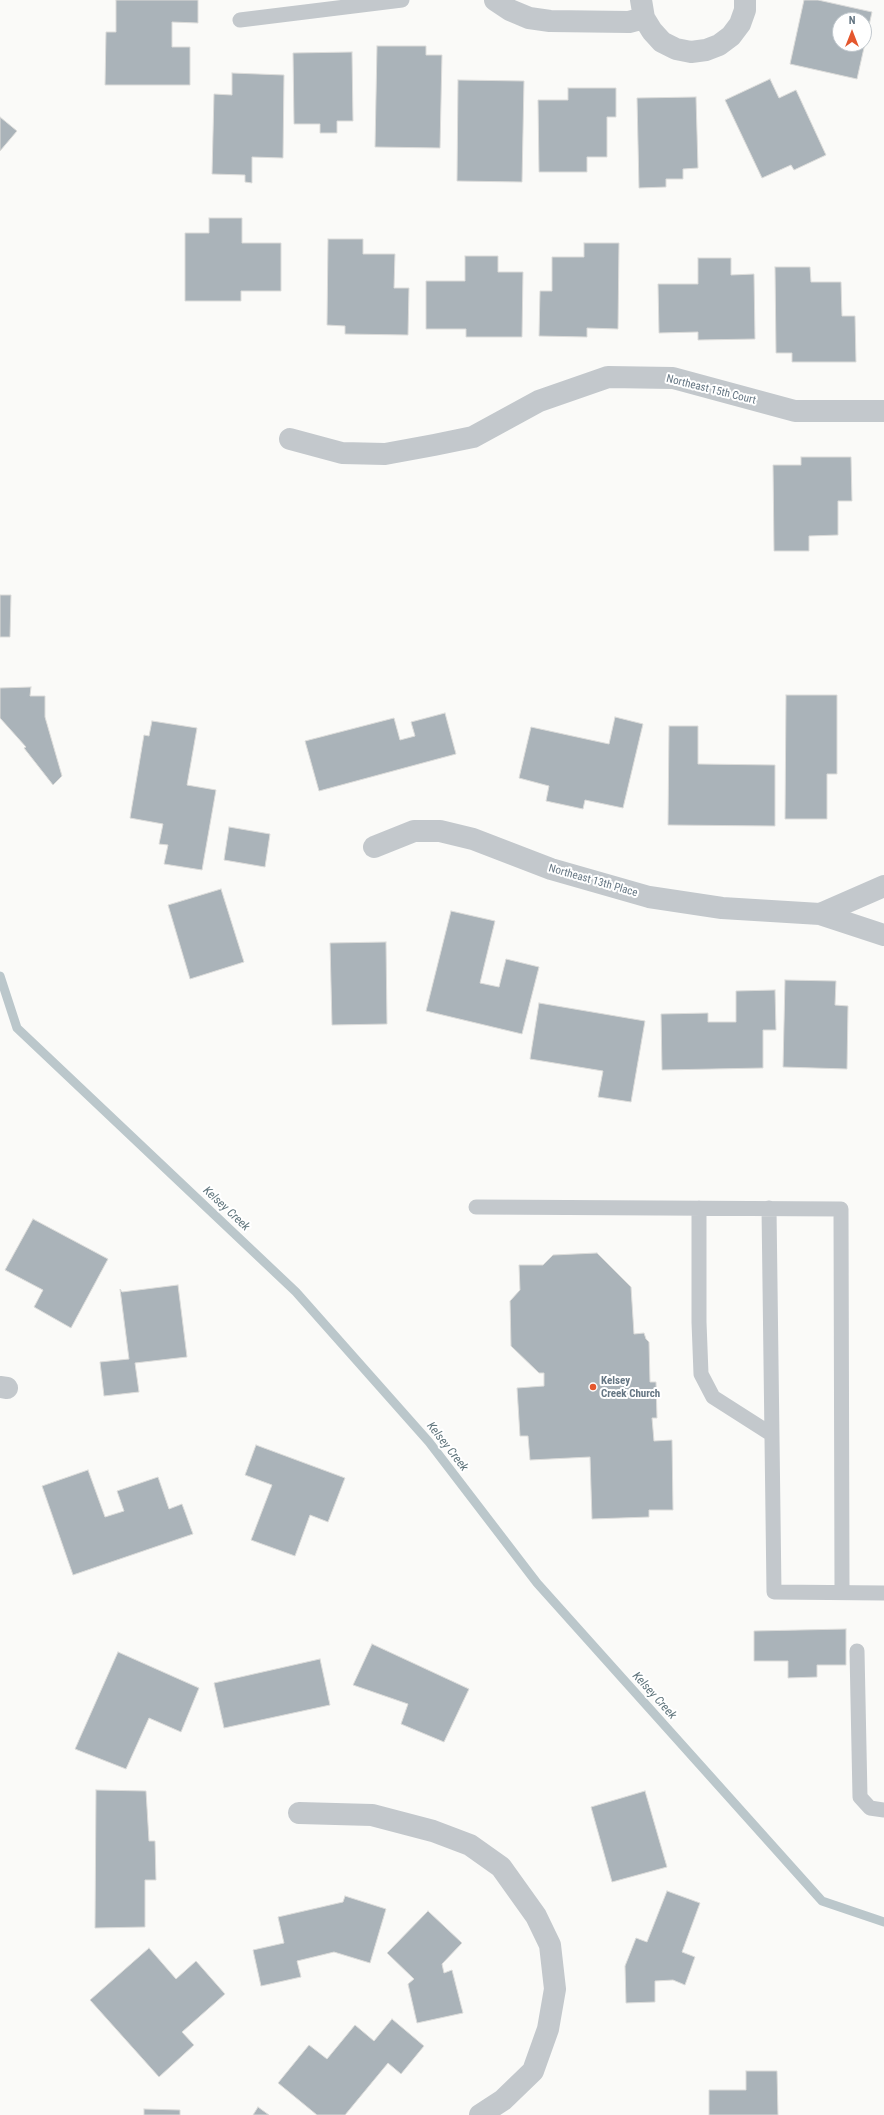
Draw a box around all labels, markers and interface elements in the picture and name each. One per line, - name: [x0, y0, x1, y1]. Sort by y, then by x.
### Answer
- north arrow: [832, 12, 872, 52]
- text: N: [849, 14, 855, 27]
- street label: Northeast 15th Court: [665, 373, 757, 407]
- street label: Northeast 13th Place: [547, 862, 639, 900]
- water label: Kelsey Creek: [200, 1184, 252, 1234]
- place label: Kelsey Creek Church: [601, 1374, 660, 1400]
- marker: Kelsey Creek Church: [588, 1382, 598, 1392]
- water label: Kelsey Creek: [423, 1419, 471, 1475]
- water label: Kelsey Creek: [629, 1669, 679, 1723]

